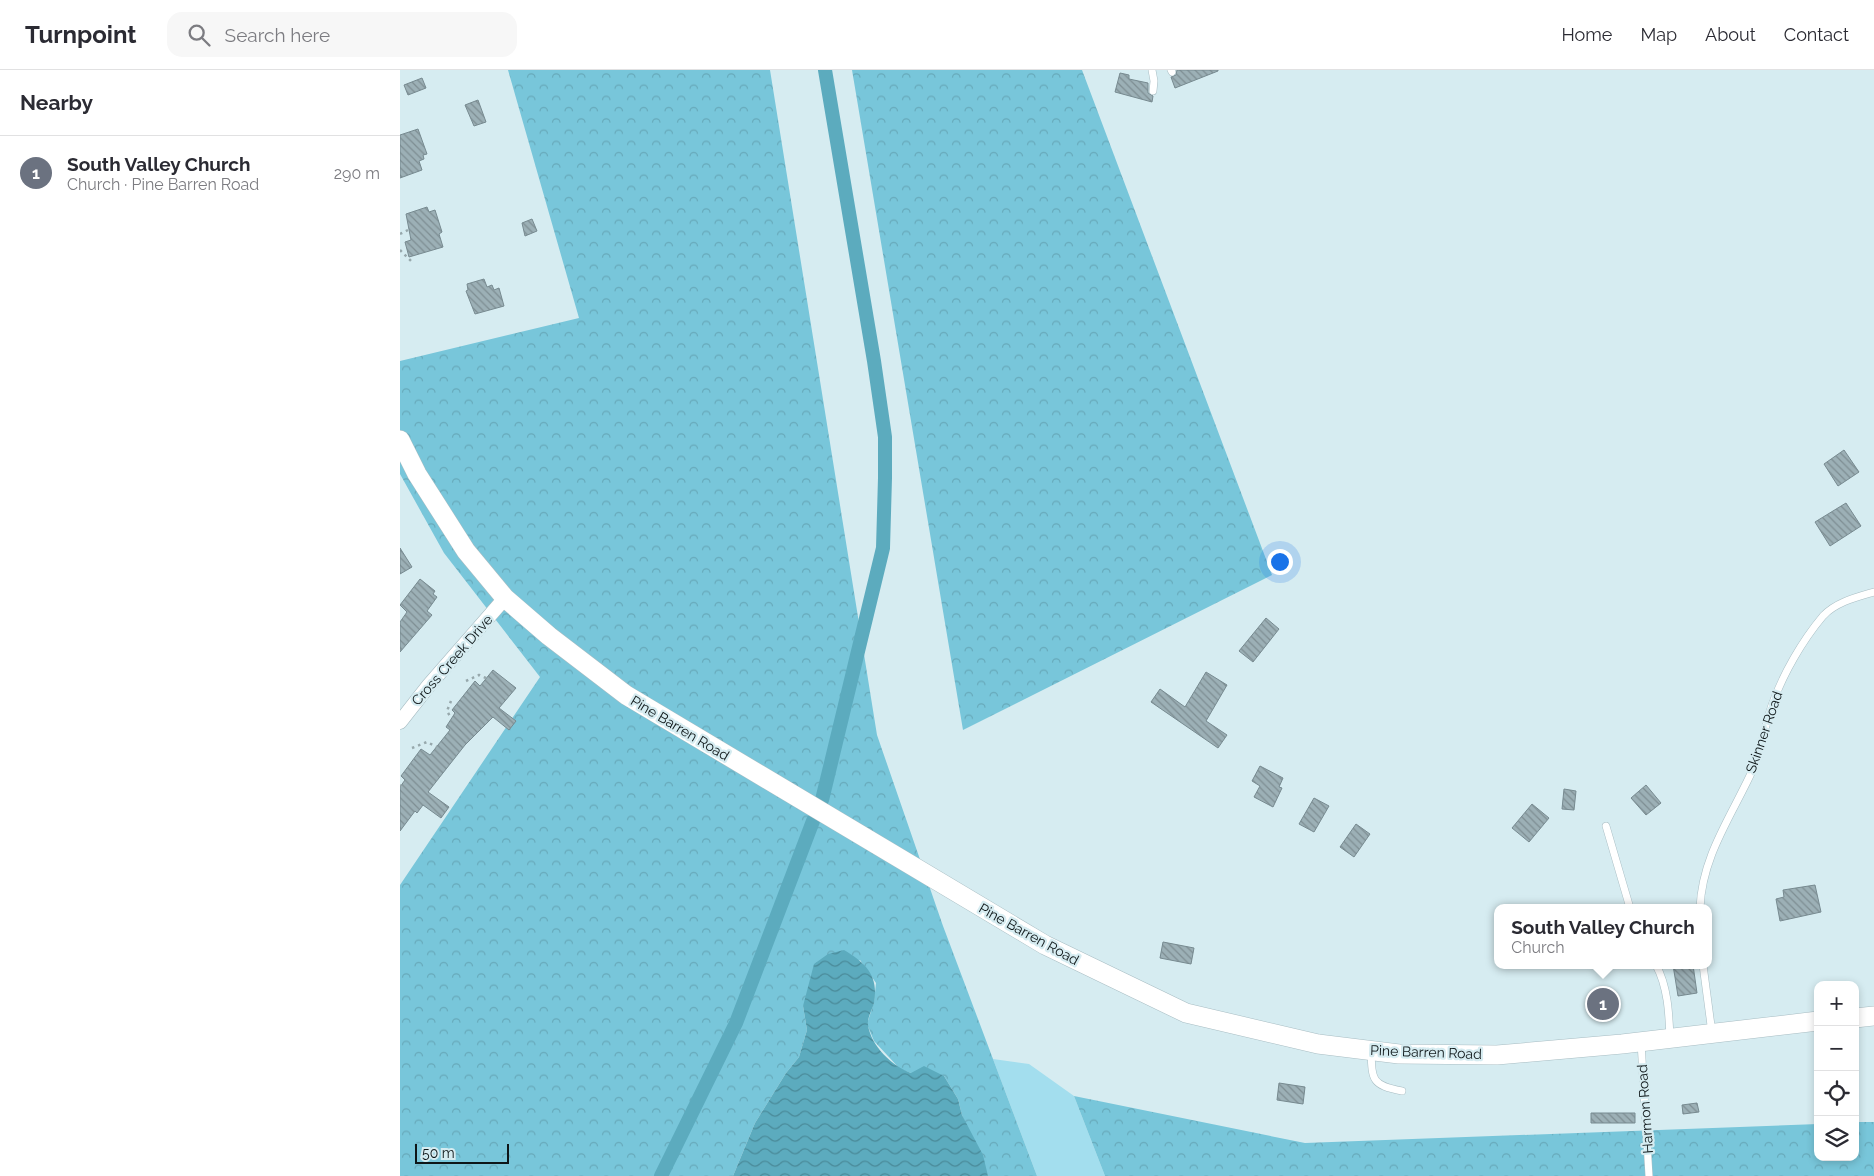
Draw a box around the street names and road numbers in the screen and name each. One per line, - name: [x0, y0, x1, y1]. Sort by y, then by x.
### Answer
- street label: Cross Creek Drive: [408, 611, 496, 709]
- street label: Skinner Road: [1743, 689, 1785, 775]
- street label: Pine Barren Road: [628, 692, 732, 764]
- street label: Pine Barren Road: [976, 900, 1082, 968]
- street label: Pine Barren Road: [1370, 1042, 1482, 1062]
- street label: Harmon Road: [1634, 1064, 1656, 1154]

